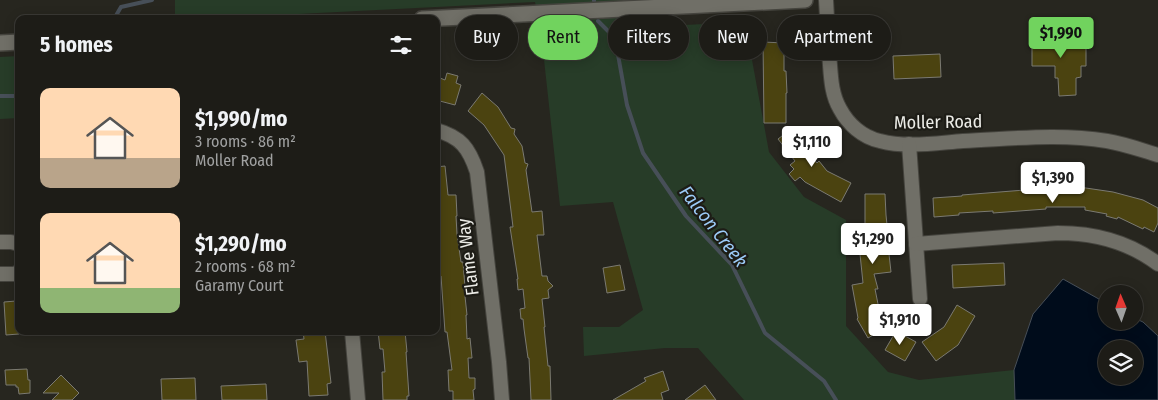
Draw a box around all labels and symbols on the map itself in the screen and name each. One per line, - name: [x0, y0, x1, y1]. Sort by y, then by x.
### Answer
- pin: $1,990: [1020, 17, 1102, 59]
- street label: Moller Road: [894, 110, 982, 134]
- pin: $1,110: [771, 126, 853, 168]
- pin: $1,390: [1012, 162, 1094, 204]
- water label: Falcon Creek: [675, 181, 753, 272]
- street label: Flame Way: [452, 217, 484, 297]
- pin: $1,290: [832, 222, 914, 265]
- north arrow: [1098, 285, 1142, 330]
- pin: $1,910: [859, 304, 941, 346]

